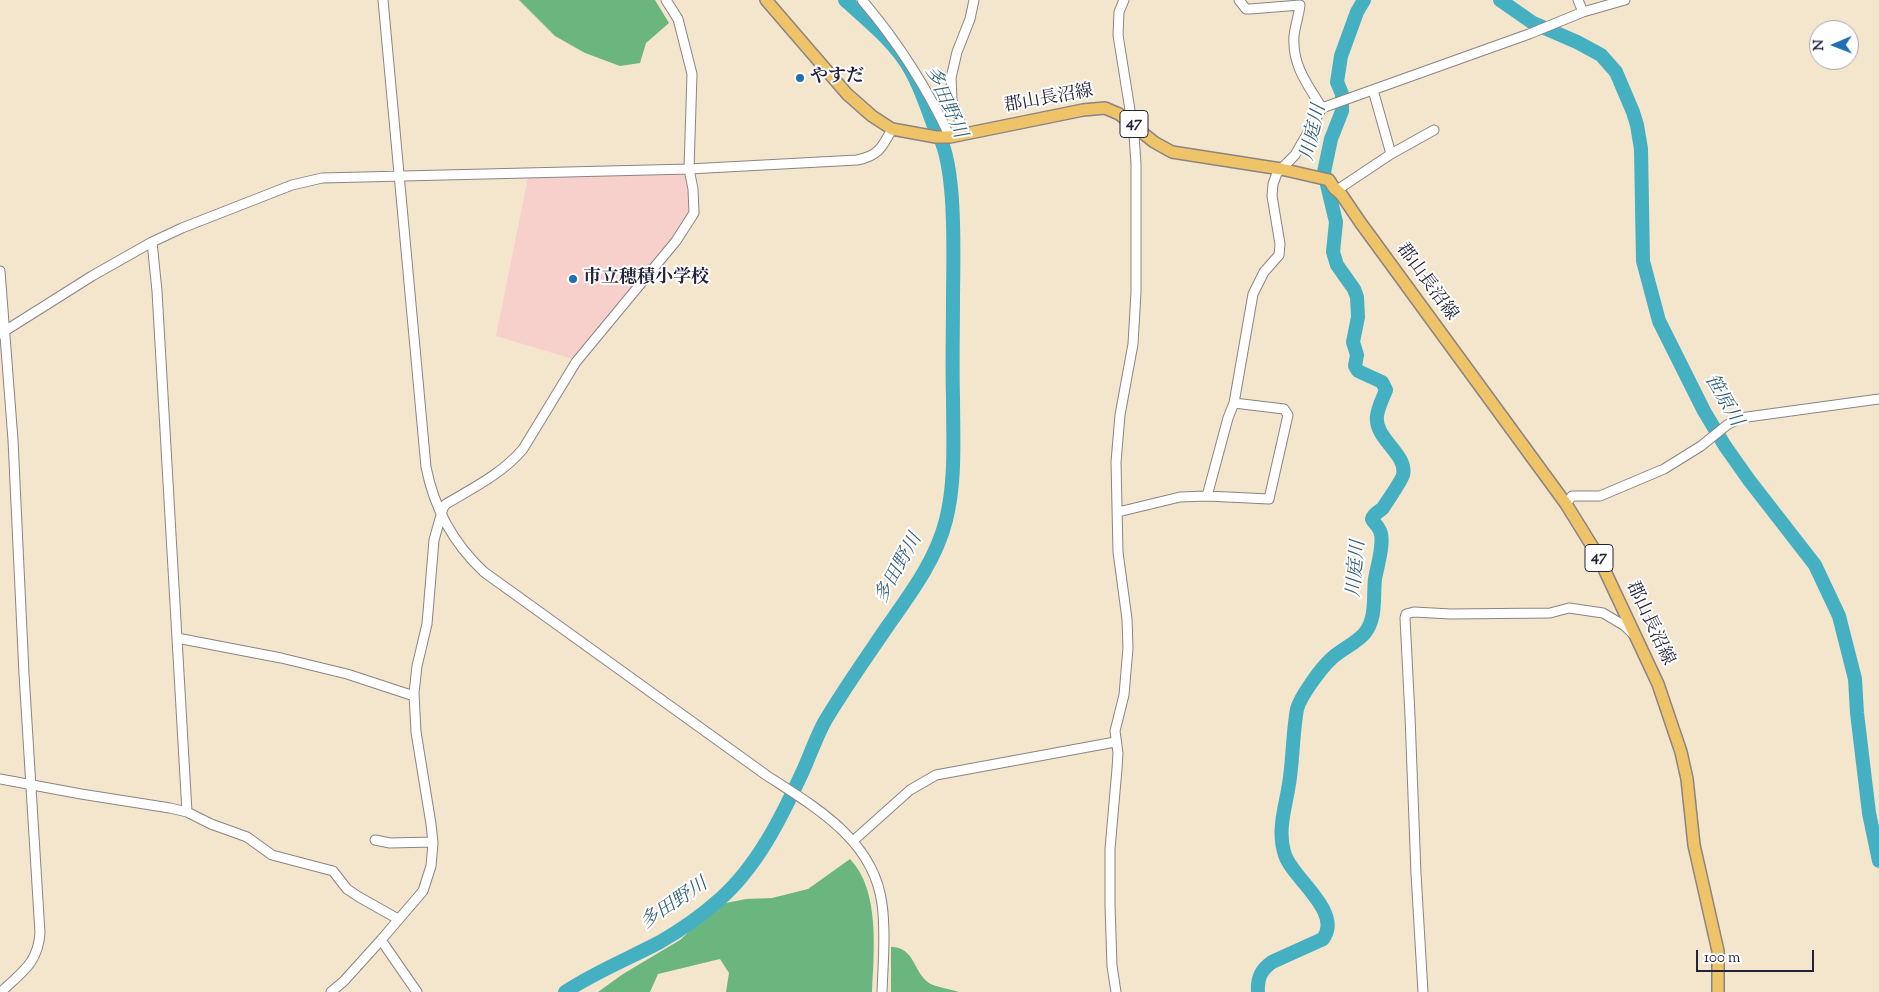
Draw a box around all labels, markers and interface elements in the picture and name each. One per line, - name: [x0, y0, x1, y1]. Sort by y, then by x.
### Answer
- north arrow: [1809, 20, 1859, 70]
- text: N: [1810, 39, 1830, 51]
- water label: 多田野川: [918, 64, 970, 142]
- place label: やすだ: [810, 67, 864, 89]
- marker: やすだ: [794, 72, 806, 84]
- street label: 郡山長沼線: [1003, 82, 1095, 118]
- water label: 川庭川: [1297, 103, 1333, 163]
- road number: 47: [1120, 110, 1148, 138]
- street label: 郡山長沼線: [1391, 240, 1461, 326]
- place label: 市立穂積小学校: [583, 268, 709, 290]
- marker: 市立穂積小学校: [567, 273, 579, 285]
- water label: 笹原川: [1698, 371, 1746, 431]
- water label: 多田野川: [872, 530, 928, 608]
- water label: 川庭川: [1344, 540, 1372, 598]
- road number: 47: [1585, 544, 1613, 572]
- street label: 郡山長沼線: [1620, 579, 1678, 669]
- water label: 多田野川: [637, 874, 713, 936]
- scale bar: [1699, 940, 1816, 972]
- text: 100 m: [1704, 948, 1740, 969]

